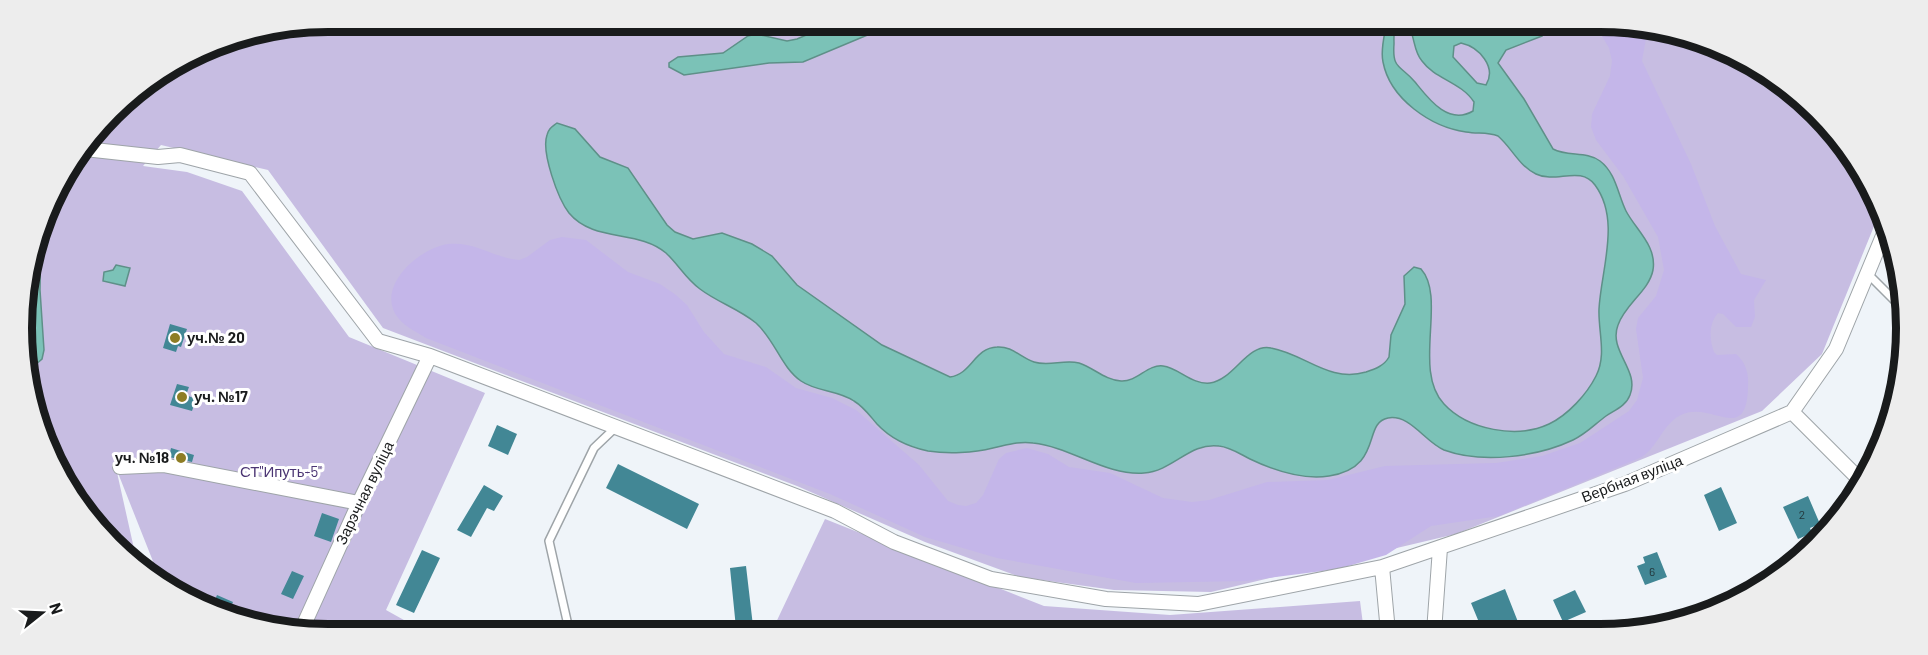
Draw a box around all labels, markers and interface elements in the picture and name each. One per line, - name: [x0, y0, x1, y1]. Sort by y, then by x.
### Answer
- place label: уч.№ 20: [187, 328, 245, 346]
- marker: уч.№ 20: [168, 331, 182, 345]
- place label: уч. №17: [194, 387, 248, 405]
- marker: уч. №17: [175, 390, 189, 404]
- street label: Зарэчная вуліца: [331, 437, 397, 547]
- place label: уч. №18: [115, 448, 169, 466]
- street label: Вербная вуліца: [1579, 450, 1685, 506]
- marker: уч. №18: [174, 451, 188, 465]
- park label: СТ"Ипуть-5": [240, 462, 322, 480]
- house number: 2: [1799, 507, 1805, 521]
- house number: 6: [1649, 564, 1655, 578]
- north arrow: [12, 583, 72, 643]
- text: N: [46, 600, 67, 616]

